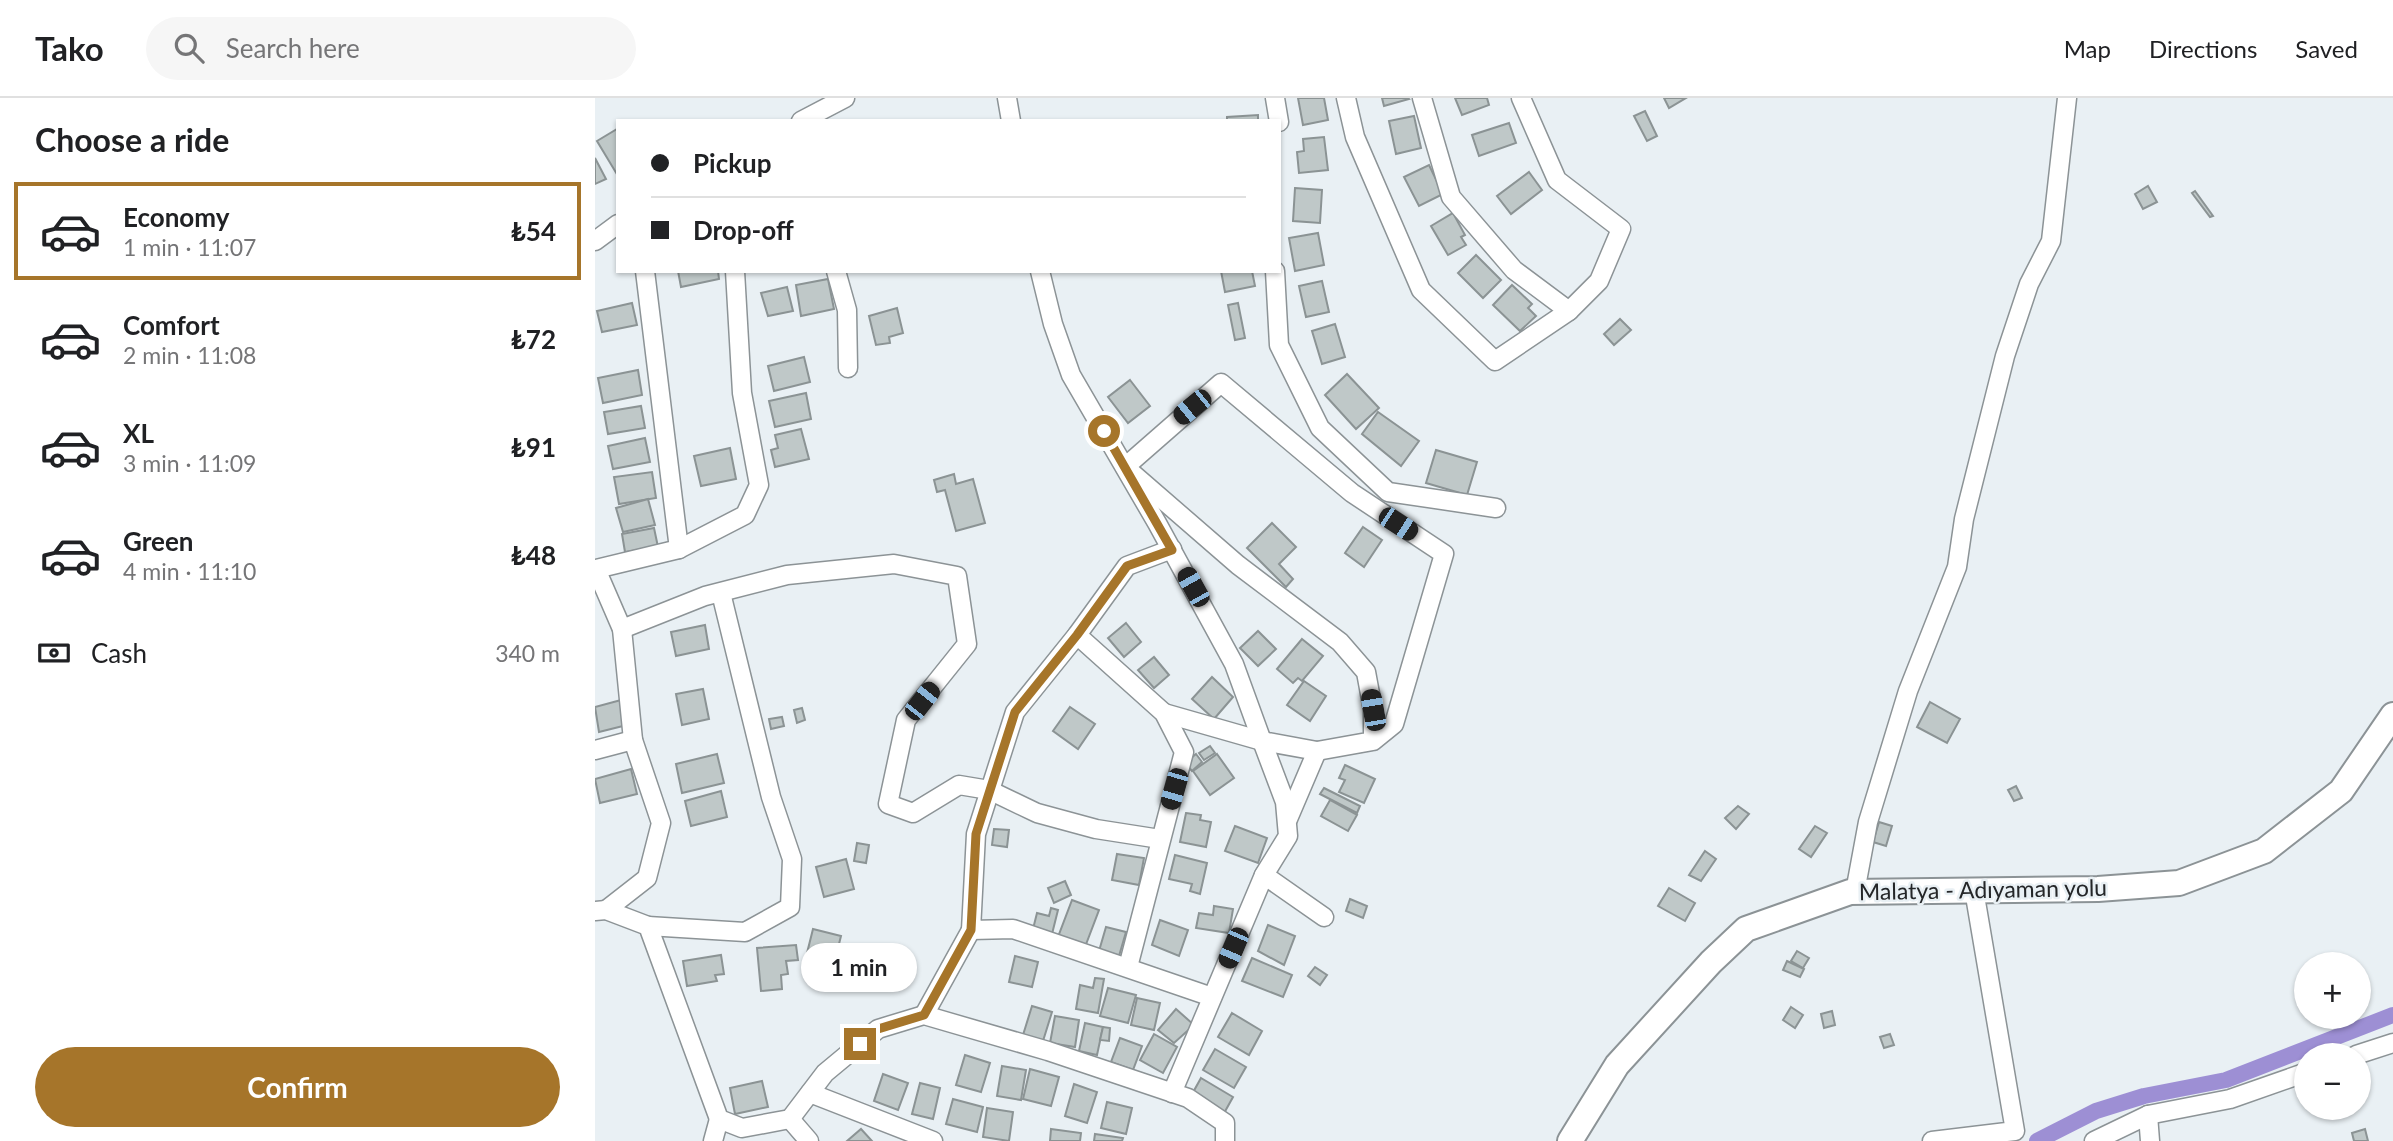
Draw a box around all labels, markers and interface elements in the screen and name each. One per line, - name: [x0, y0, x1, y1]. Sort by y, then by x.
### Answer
- search box: [146, 17, 636, 80]
- text: Tako: [35, 28, 104, 68]
- icon: search: [170, 29, 208, 67]
- text: Search here: [226, 32, 360, 64]
- text: Map: [2064, 34, 2111, 63]
- text: Directions: [2149, 34, 2257, 63]
- text: Saved: [2295, 34, 2358, 63]
- text: Choose a ride: [35, 120, 229, 159]
- text: Pickup: [693, 147, 772, 179]
- icon: car: [39, 200, 102, 263]
- text: Economy: [123, 201, 229, 233]
- text: Drop-off: [693, 214, 794, 246]
- text: ₺54: [511, 215, 556, 247]
- text: 1 min · 11:07: [123, 233, 256, 261]
- icon: car: [39, 308, 102, 371]
- text: Comfort: [123, 309, 220, 341]
- text: ₺72: [511, 323, 556, 355]
- text: 2 min · 11:08: [123, 341, 256, 369]
- car: [1170, 386, 1215, 428]
- route start: [1088, 415, 1120, 447]
- icon: car: [39, 416, 102, 479]
- text: XL: [123, 417, 154, 449]
- text: ₺91: [511, 431, 556, 463]
- text: 3 min · 11:09: [123, 449, 256, 477]
- car: [1375, 504, 1422, 544]
- icon: car: [39, 524, 102, 587]
- text: Green: [123, 525, 193, 557]
- text: ₺48: [511, 539, 556, 571]
- text: 4 min · 11:10: [123, 557, 256, 585]
- car: [1174, 564, 1213, 610]
- icon: cash: [35, 634, 73, 672]
- text: Cash: [91, 637, 147, 669]
- text: 340 m: [495, 639, 560, 667]
- car: [901, 678, 944, 724]
- car: [1360, 687, 1387, 733]
- car: [1159, 766, 1190, 812]
- street label: Malatya - Adıyaman yolu: [1859, 873, 2107, 905]
- car: [1216, 925, 1251, 971]
- callout: 1 min: [802, 942, 918, 992]
- map controls: [2294, 952, 2371, 1120]
- button: +: [2294, 952, 2371, 1029]
- text: 1 min: [830, 953, 888, 981]
- route end: [844, 1028, 876, 1060]
- button: −: [2294, 1043, 2371, 1120]
- button: Confirm: [35, 1047, 560, 1127]

